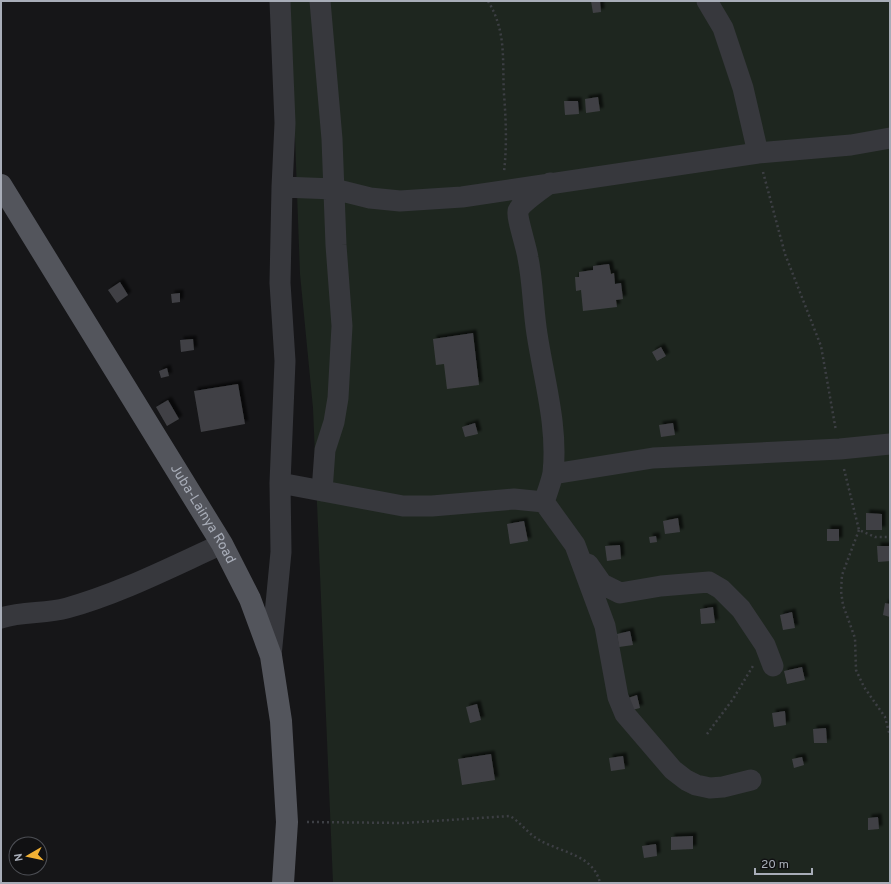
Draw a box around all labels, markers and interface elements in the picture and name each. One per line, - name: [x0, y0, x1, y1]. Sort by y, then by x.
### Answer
- street label: Juba-Lainya Road: [166, 461, 239, 567]
- north arrow: [8, 836, 48, 876]
- scale bar: [755, 850, 812, 876]
- text: N: [12, 852, 27, 862]
- text: 20 m: [761, 857, 789, 873]

